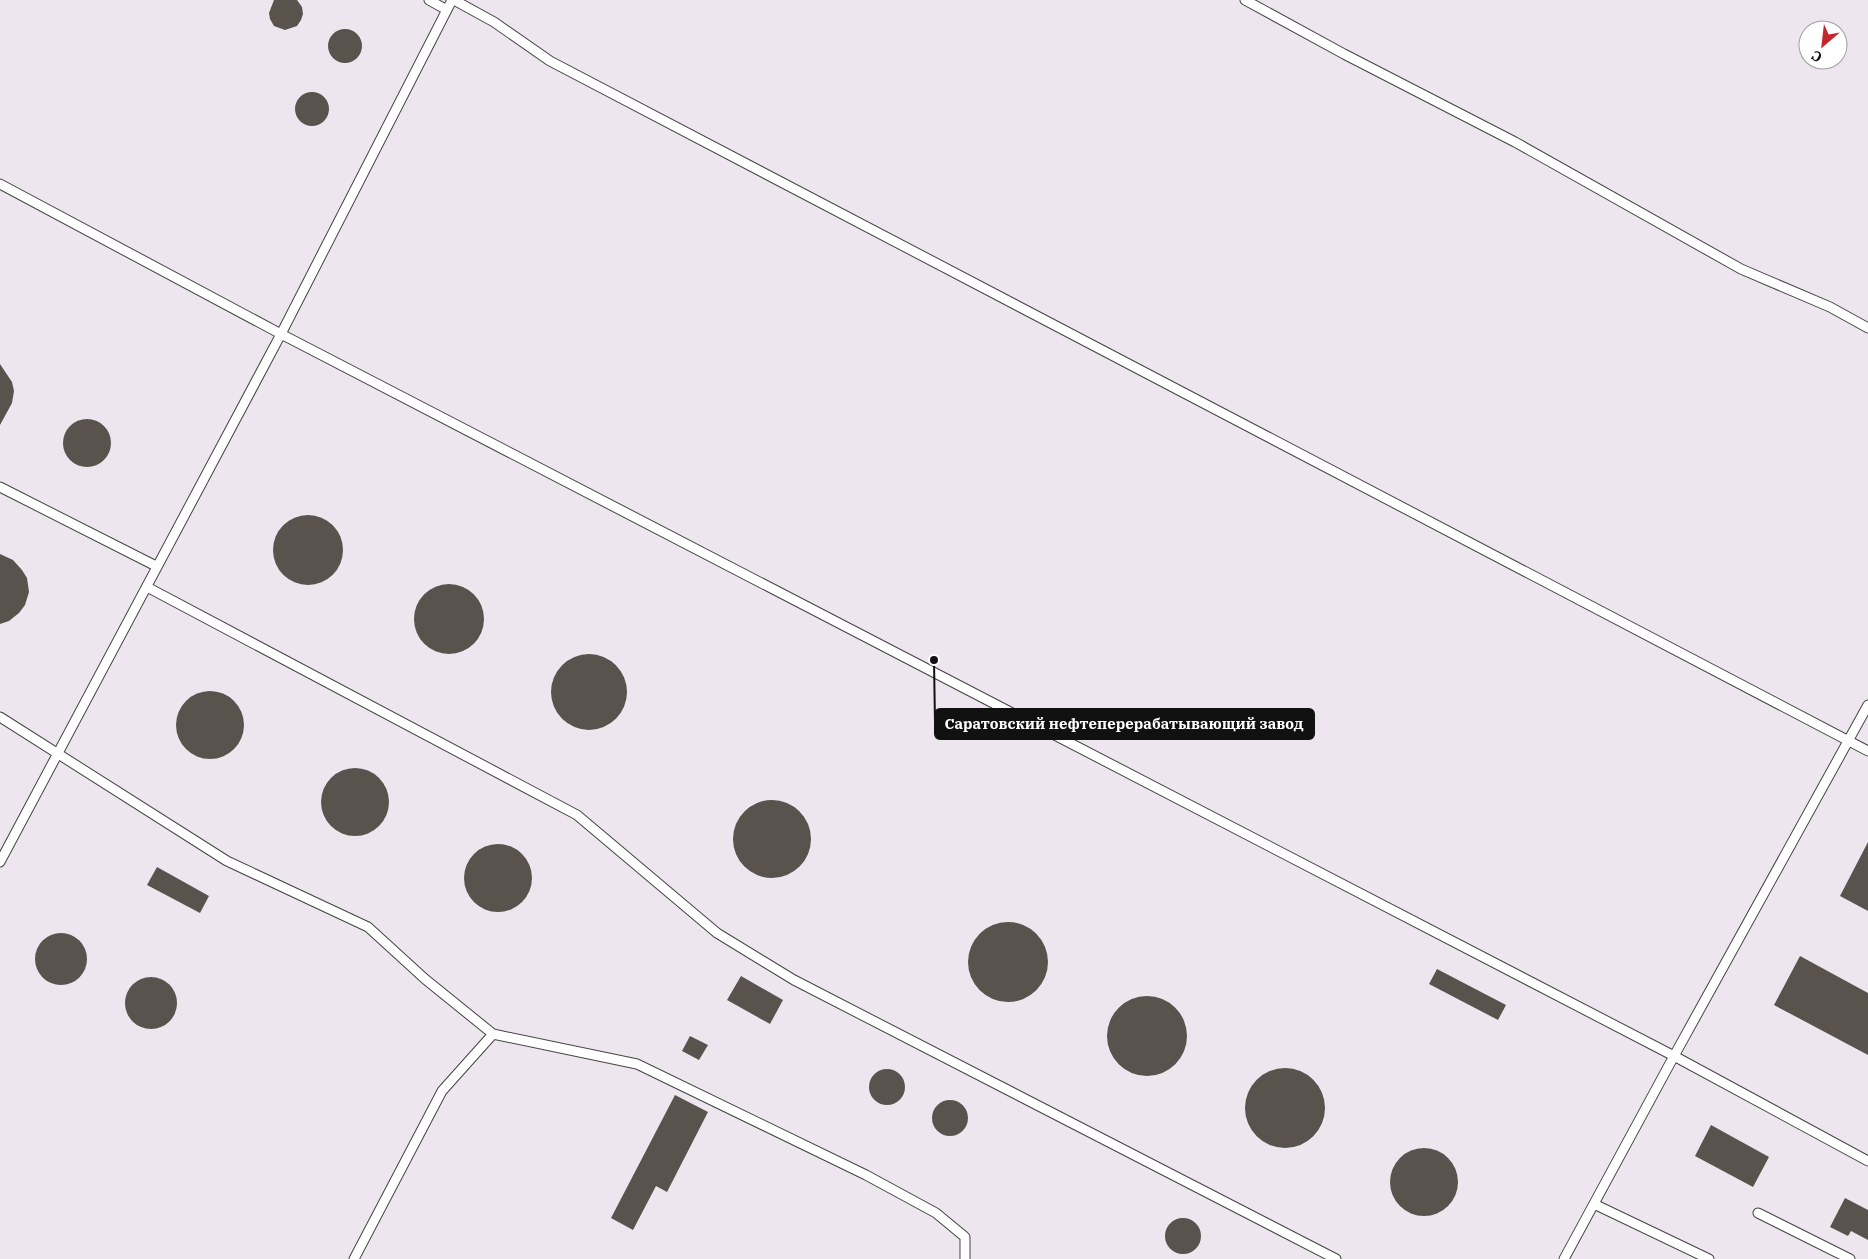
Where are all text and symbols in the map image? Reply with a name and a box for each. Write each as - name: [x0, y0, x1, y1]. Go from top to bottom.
- north arrow: [1798, 20, 1848, 70]
- text: С: [1809, 46, 1825, 67]
- callout: Саратовский нефтеперерабатывающий завод: [935, 709, 1314, 739]
- text: Саратовский нефтеперерабатывающий завод: [945, 714, 1304, 733]

